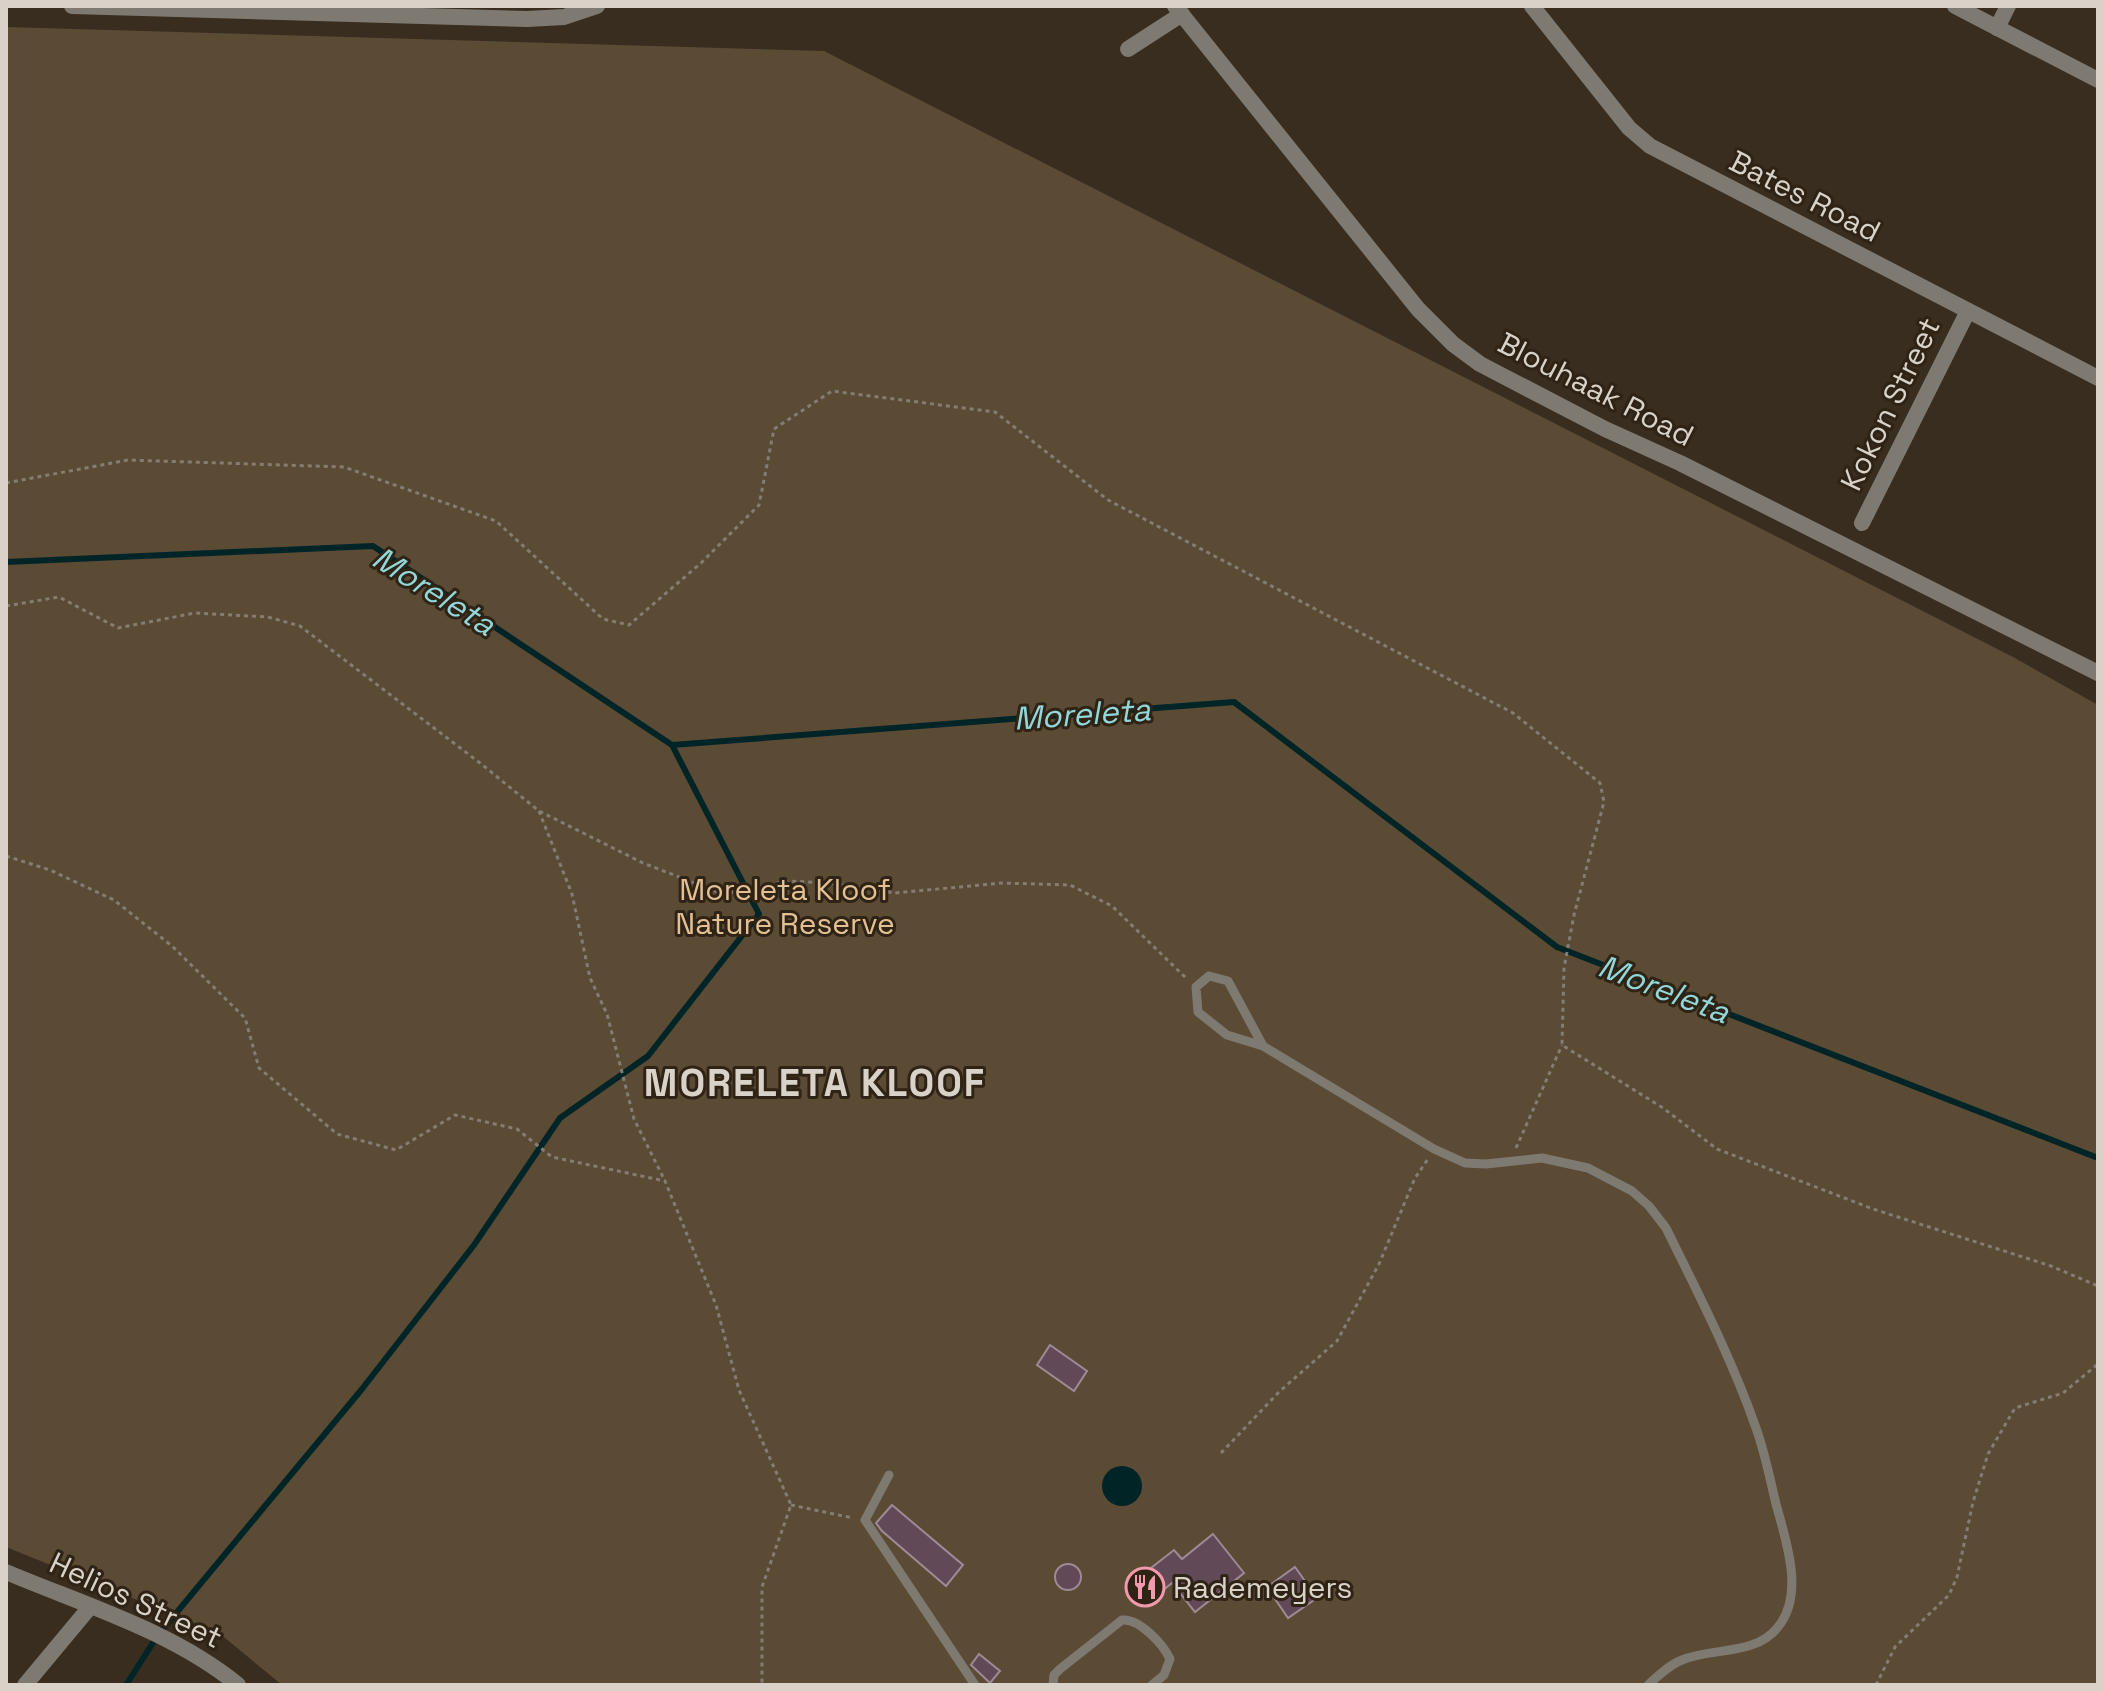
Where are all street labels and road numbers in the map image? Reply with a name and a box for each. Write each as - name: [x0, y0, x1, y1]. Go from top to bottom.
- street label: Bates Road: [1723, 141, 1887, 251]
- street label: Kokon Street: [1831, 311, 1949, 497]
- street label: Blouhaak Road: [1492, 323, 1700, 455]
- street label: Helios Street: [44, 1543, 228, 1657]

